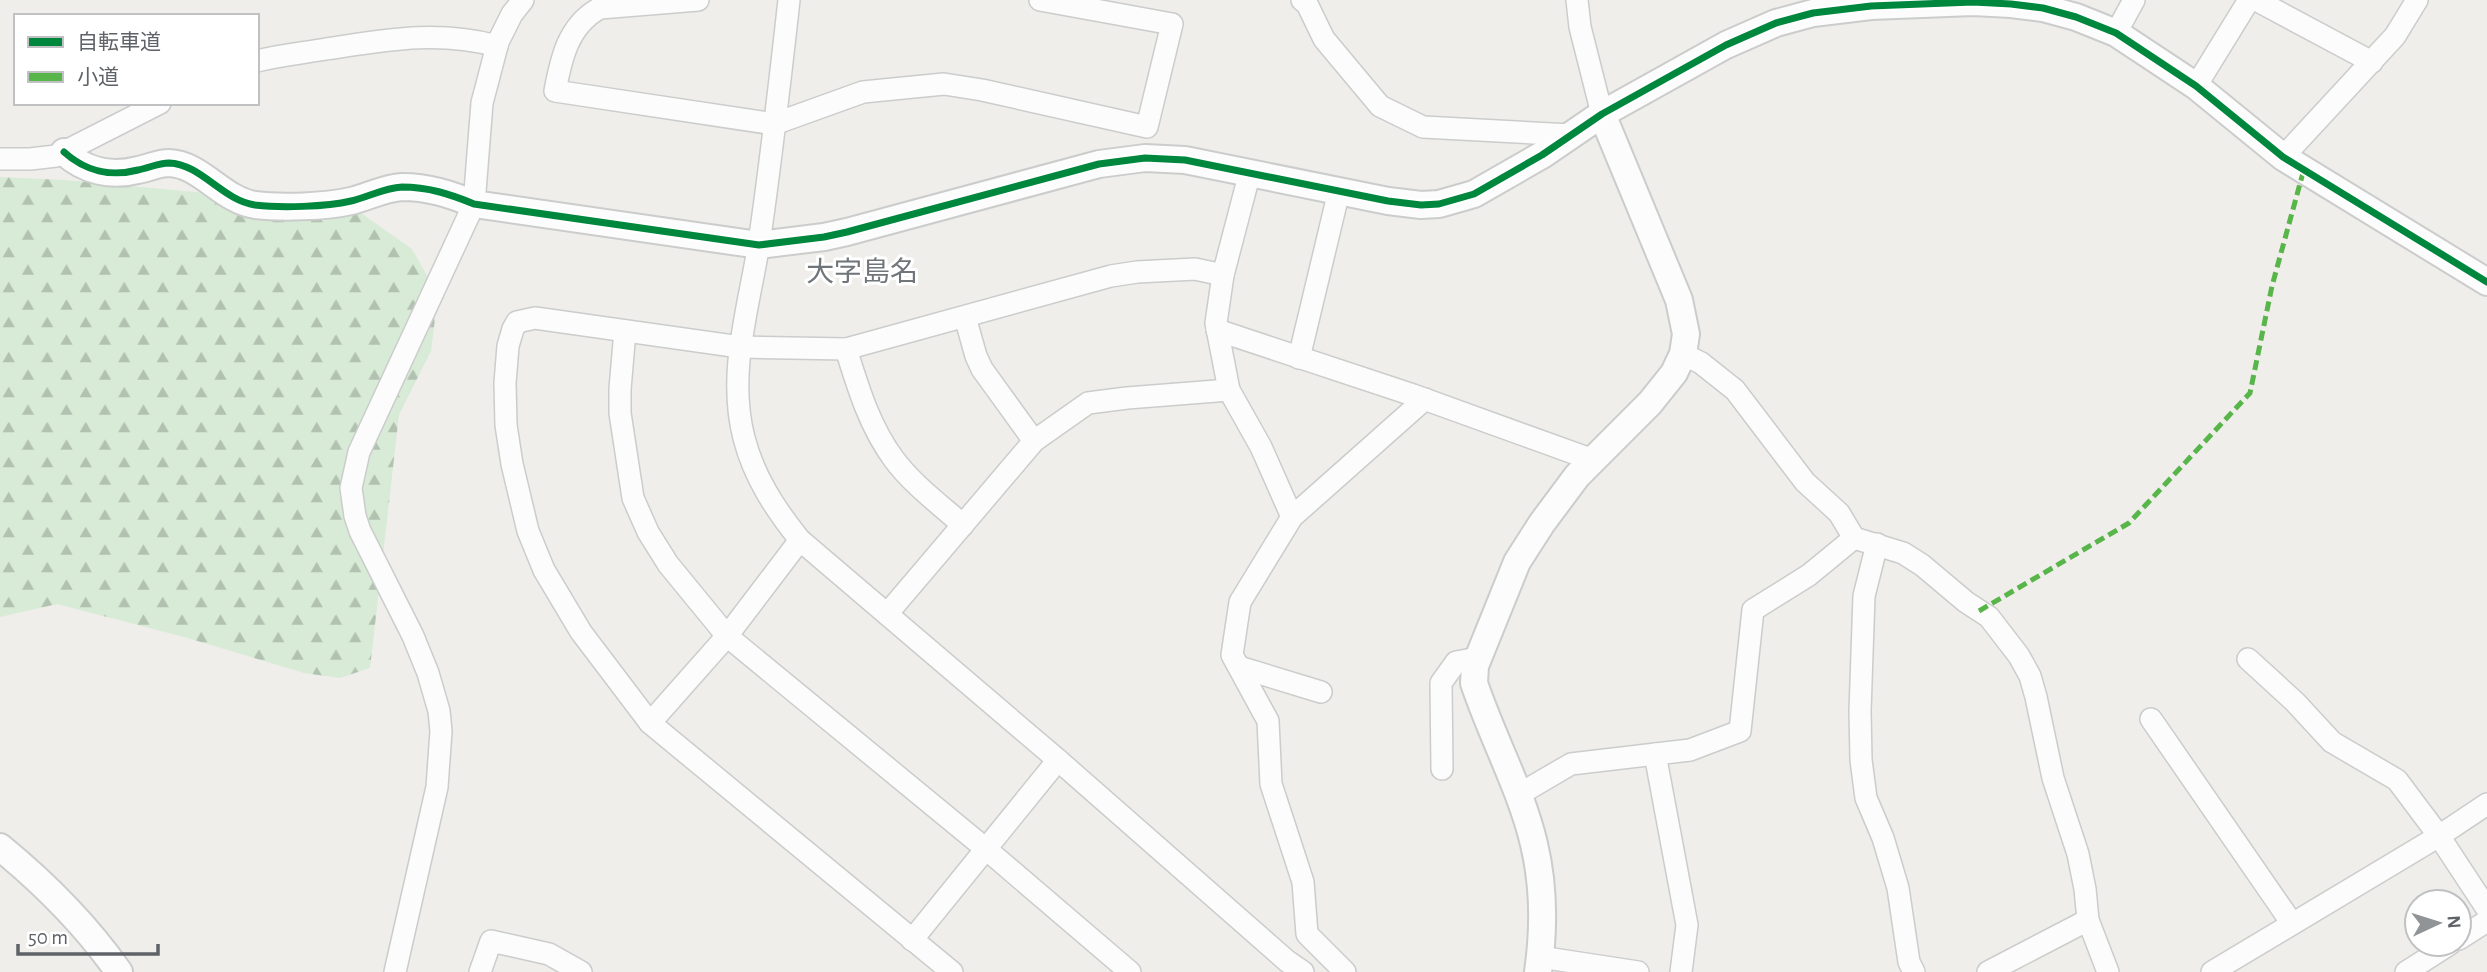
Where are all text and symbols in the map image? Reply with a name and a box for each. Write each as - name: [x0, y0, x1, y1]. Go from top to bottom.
- legend: [14, 14, 259, 105]
- text: 自転車道: [77, 31, 161, 53]
- text: 小道: [77, 66, 119, 88]
- district label: 大字島名: [806, 257, 918, 287]
- north arrow: [2403, 888, 2473, 958]
- scale bar: [18, 912, 158, 956]
- text: N: [2444, 915, 2463, 929]
- text: 50 m: [28, 927, 68, 948]

